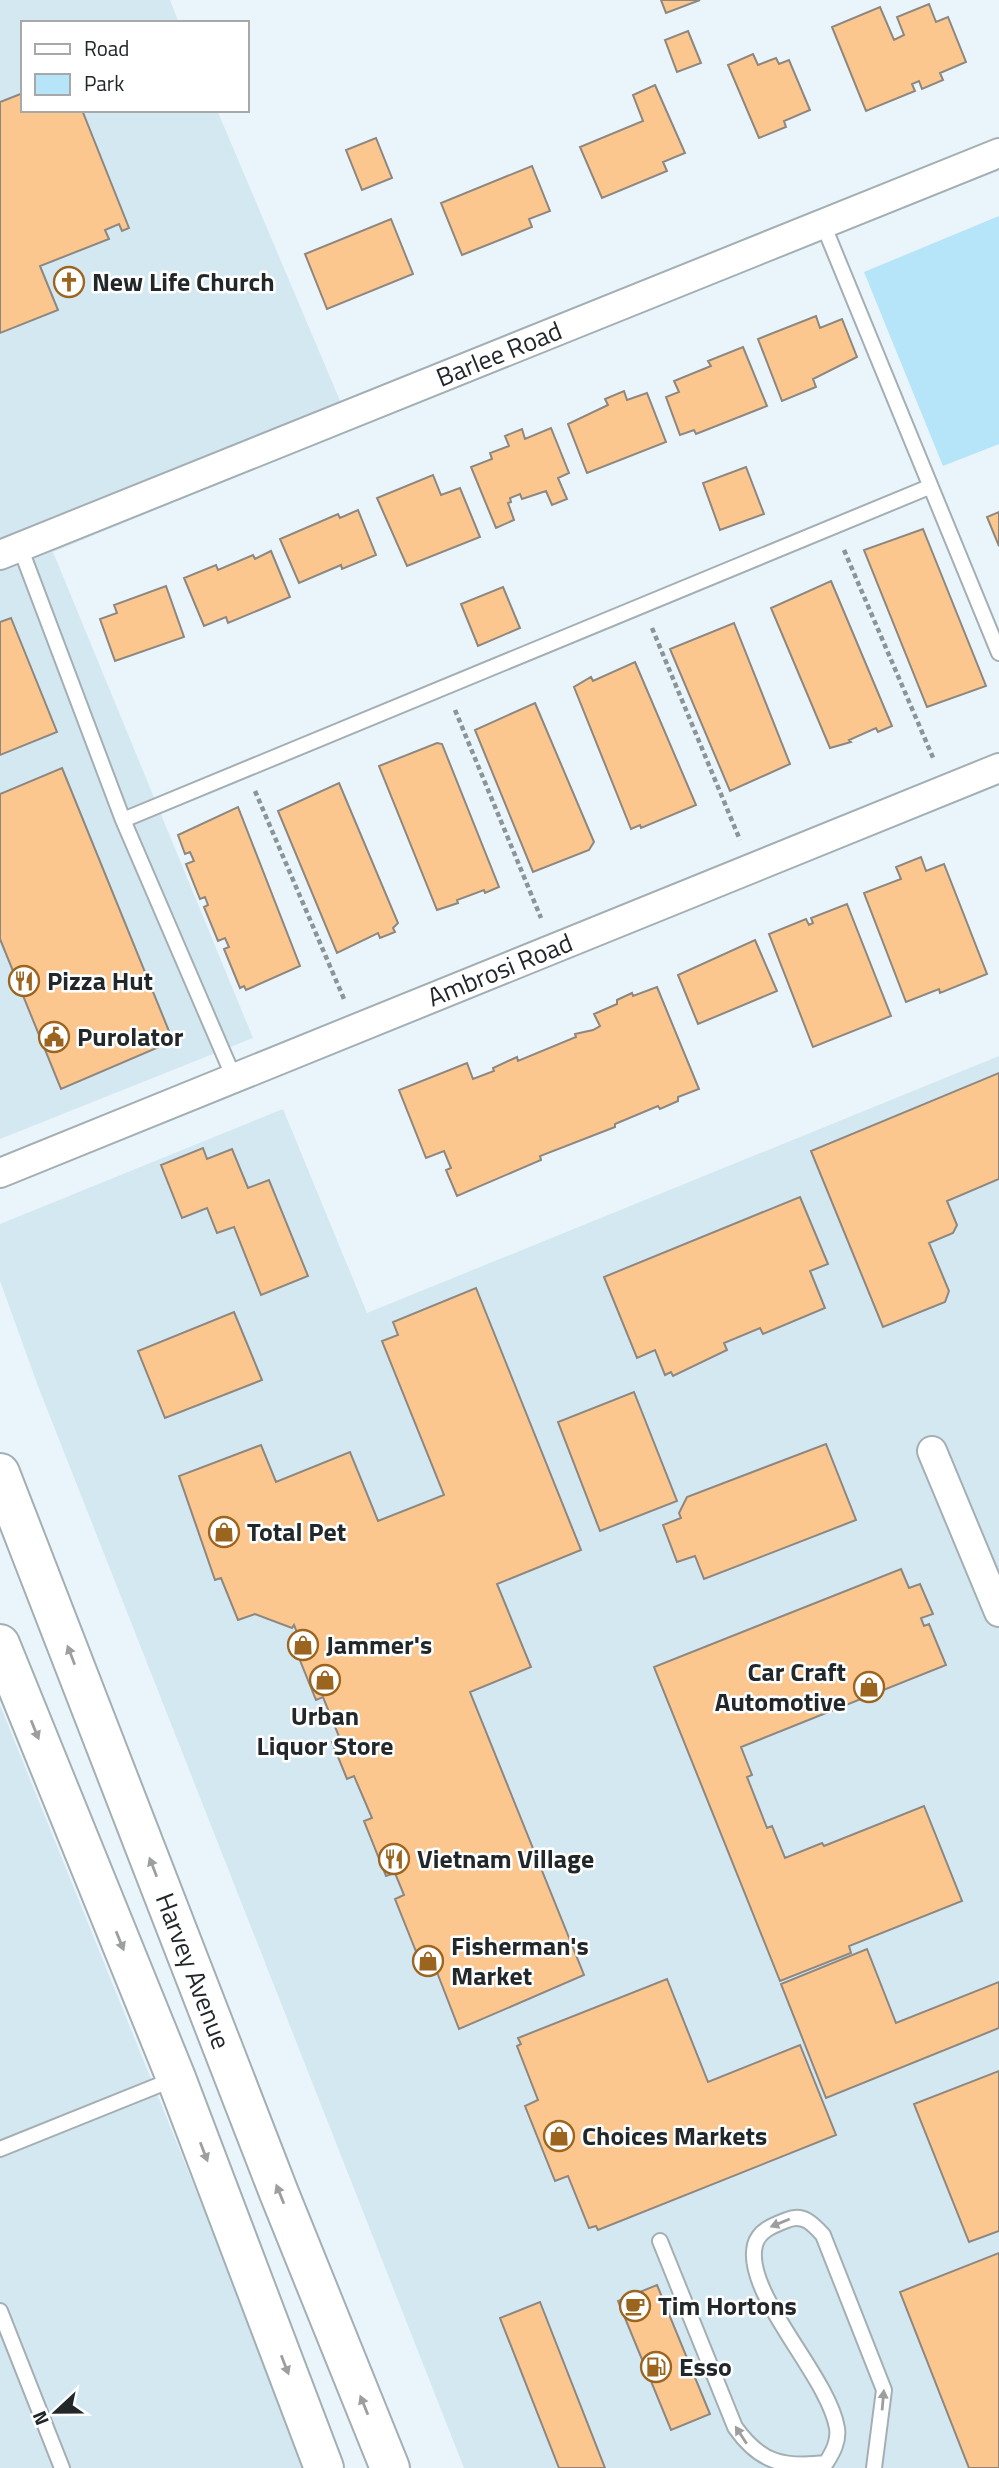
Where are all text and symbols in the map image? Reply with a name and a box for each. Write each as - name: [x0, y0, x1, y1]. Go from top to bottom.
- legend: [21, 21, 248, 112]
- text: Road: [84, 32, 129, 64]
- text: Park: [84, 67, 124, 99]
- place label: New Life Church: [92, 262, 275, 301]
- church icon: New Life Church: [52, 265, 86, 299]
- street label: Barlee Road: [430, 311, 567, 396]
- street label: Ambrosi Road: [421, 923, 578, 1016]
- place label: Pizza Hut: [47, 961, 153, 1000]
- restaurant icon: Pizza Hut: [7, 964, 41, 998]
- place label: Purolator: [77, 1017, 184, 1056]
- public building icon: Purolator: [37, 1020, 71, 1054]
- place label: Total Pet: [247, 1512, 346, 1551]
- shop icon: Total Pet: [207, 1515, 241, 1549]
- place label: Jammer's: [326, 1625, 432, 1664]
- shop icon: Jammer's: [286, 1628, 320, 1662]
- one-way arrow: [65, 1644, 76, 1665]
- place label: Car Craft Automotive: [715, 1652, 846, 1721]
- shop icon: Urban Liquor Store: [308, 1663, 342, 1697]
- shop icon: Car Craft Automotive: [852, 1670, 886, 1704]
- place label: Urban Liquor Store: [257, 1696, 393, 1765]
- one-way arrow: [29, 1719, 40, 1740]
- place label: Vietnam Village: [417, 1839, 594, 1878]
- restaurant icon: Vietnam Village: [377, 1842, 411, 1876]
- one-way arrow: [148, 1857, 159, 1878]
- street label: Harvey Avenue: [146, 1887, 241, 2055]
- place label: Fisherman's Market: [451, 1926, 589, 1995]
- one-way arrow: [115, 1930, 126, 1951]
- shop icon: Fisherman's Market: [411, 1944, 445, 1978]
- place label: Choices Markets: [582, 2116, 767, 2155]
- shop icon: Choices Markets: [542, 2119, 576, 2153]
- one-way arrow: [199, 2142, 210, 2163]
- one-way arrow: [274, 2183, 285, 2204]
- one-way arrow: [770, 2217, 791, 2228]
- place label: Tim Hortons: [658, 2286, 797, 2325]
- cafe icon: Tim Hortons: [618, 2289, 652, 2323]
- place label: Esso: [679, 2347, 732, 2386]
- fuel station icon: Esso: [639, 2350, 673, 2384]
- one-way arrow: [279, 2355, 290, 2376]
- north arrow: [21, 2377, 91, 2447]
- one-way arrow: [877, 2389, 888, 2411]
- one-way arrow: [359, 2394, 370, 2415]
- text: N: [24, 2407, 56, 2430]
- one-way arrow: [734, 2425, 747, 2445]

